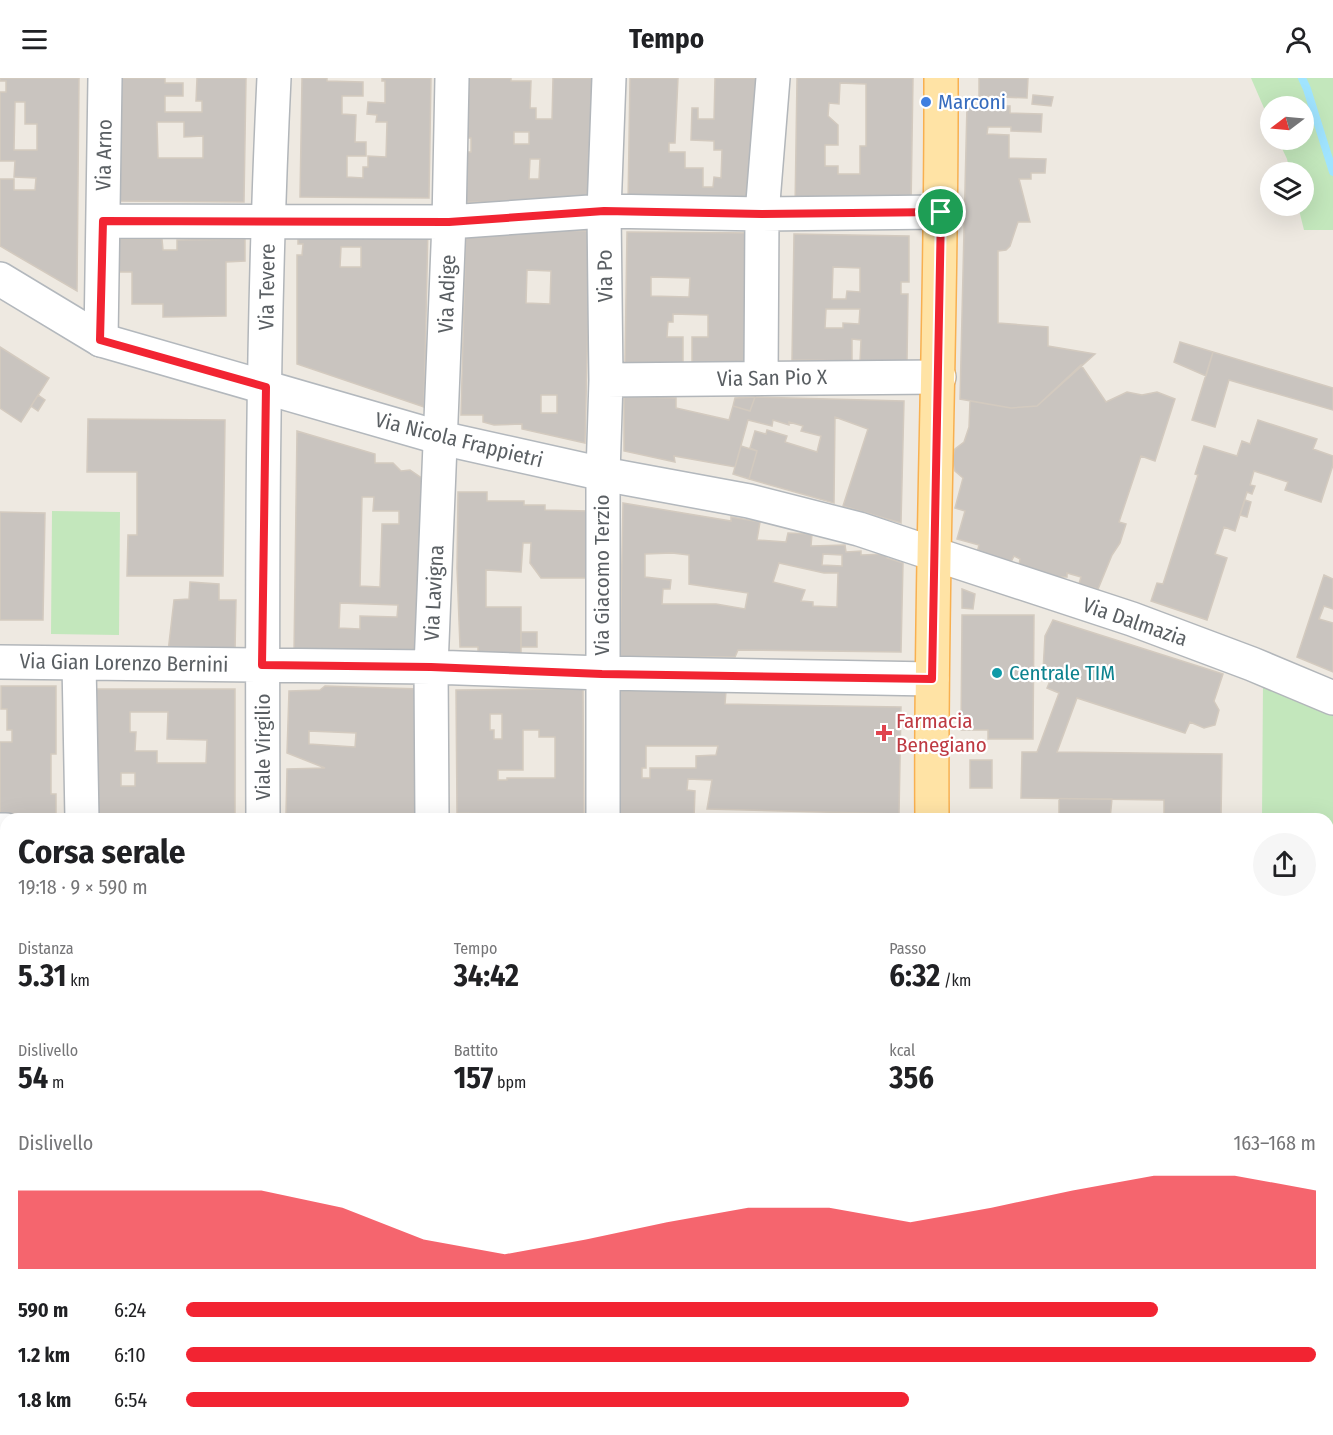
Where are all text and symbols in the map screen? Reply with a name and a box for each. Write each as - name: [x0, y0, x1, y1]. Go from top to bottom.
- icon: menu: [18, 23, 51, 56]
- text: Tempo: [629, 23, 704, 55]
- icon: person: [1282, 23, 1315, 56]
- place label: Marconi: [938, 89, 1006, 115]
- marker: Marconi: [919, 95, 933, 109]
- north arrow: [1260, 96, 1314, 150]
- map controls: [1260, 96, 1314, 216]
- street label: Via Arno: [90, 119, 118, 191]
- button: layers: [1260, 162, 1314, 216]
- pin: [915, 186, 966, 237]
- icon: arrive: [924, 195, 957, 228]
- street label: Via Tevere: [253, 243, 281, 331]
- street label: Via Po: [592, 249, 618, 303]
- street label: Via Adige: [433, 254, 461, 334]
- street label: Via San Pio X: [717, 364, 828, 392]
- street label: Via Nicola Frappietri: [372, 407, 546, 473]
- street label: Via Giacomo Terzio: [589, 494, 615, 656]
- street label: Via Lavigna: [419, 544, 449, 642]
- street label: Via Dalmazia: [1079, 592, 1191, 652]
- street label: Via Gian Lorenzo Bernini: [19, 648, 229, 678]
- place label: Centrale TIM: [1009, 660, 1115, 686]
- marker: Centrale TIM: [990, 666, 1004, 680]
- street label: Viale Virgilio: [250, 694, 276, 800]
- place label: Farmacia Benegiano: [896, 708, 987, 758]
- marker: Farmacia Benegiano: [877, 726, 891, 740]
- text: Corsa serale: [18, 832, 186, 872]
- button: share: [1253, 833, 1316, 896]
- text: 19:18 · 9 × 590 m: [18, 875, 148, 899]
- text: Distanza: [18, 939, 74, 958]
- text: Tempo: [454, 939, 497, 958]
- text: Passo: [889, 939, 927, 958]
- text: 5.31: [18, 958, 66, 994]
- text: 34:42: [454, 958, 519, 994]
- text: 6:32: [889, 958, 940, 994]
- text: km: [66, 971, 90, 990]
- text: /km: [940, 971, 971, 990]
- text: Dislivello: [18, 1041, 78, 1060]
- text: Battito: [454, 1041, 498, 1060]
- text: kcal: [889, 1041, 915, 1060]
- text: 54: [18, 1060, 48, 1096]
- text: 157: [454, 1060, 493, 1096]
- text: 356: [889, 1060, 934, 1096]
- text: m: [48, 1073, 64, 1092]
- text: bpm: [493, 1073, 526, 1092]
- text: Dislivello: [18, 1131, 93, 1155]
- text: 163–168 m: [1234, 1131, 1316, 1155]
- text: 590 m: [18, 1298, 68, 1322]
- text: 6:24: [114, 1298, 146, 1322]
- text: 1.2 km: [18, 1343, 70, 1367]
- text: 6:10: [114, 1343, 146, 1367]
- text: 1.8 km: [18, 1388, 71, 1412]
- text: 6:54: [114, 1388, 147, 1412]

